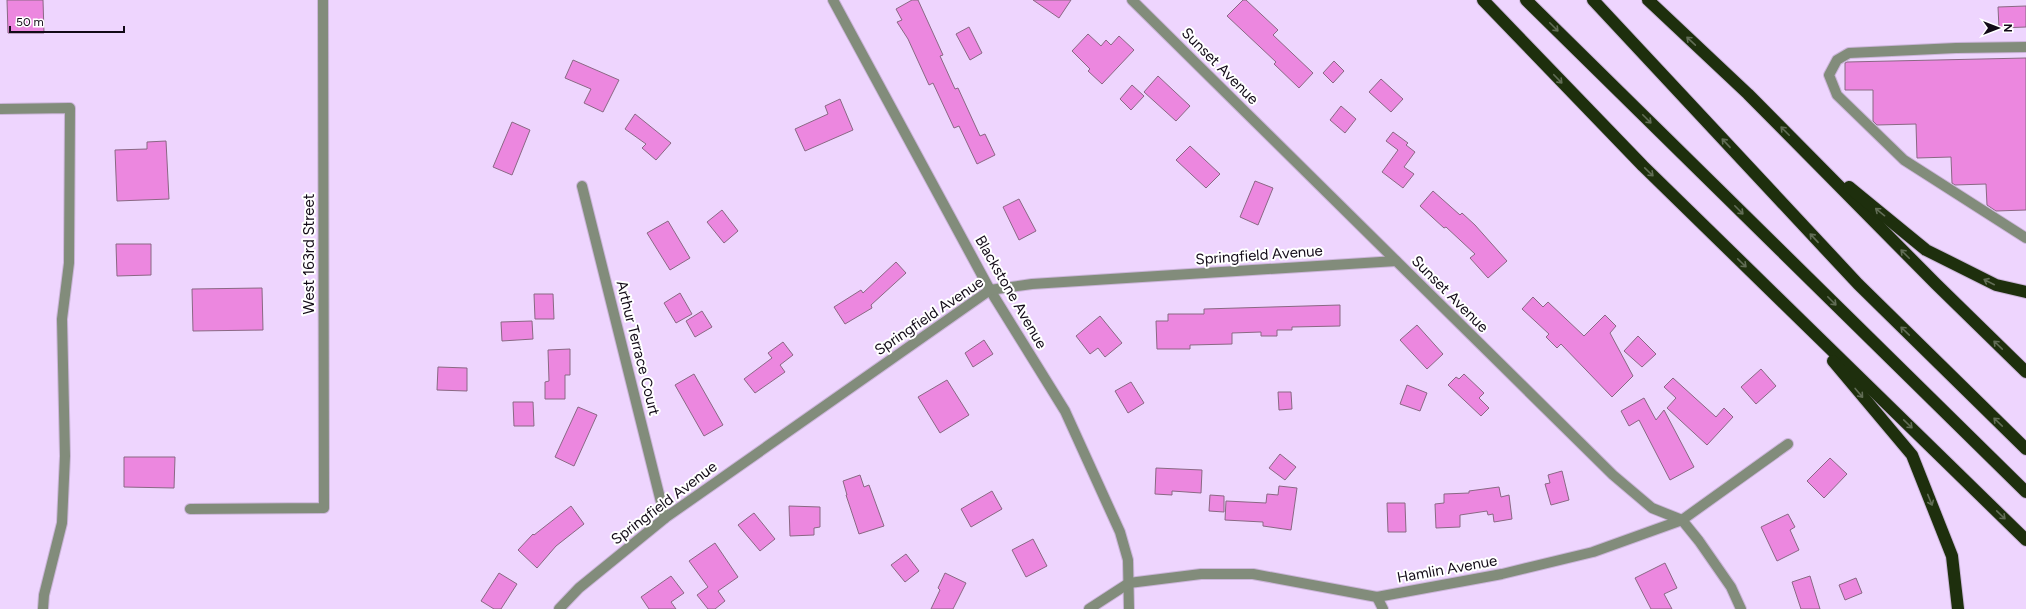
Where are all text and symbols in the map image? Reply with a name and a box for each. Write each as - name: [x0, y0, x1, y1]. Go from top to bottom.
- scale bar: [10, 8, 124, 34]
- north arrow: [1978, 8, 2018, 48]
- text: 50 m: [16, 15, 44, 29]
- one-way arrow: [1549, 22, 1559, 32]
- street label: Sunset Avenue: [1178, 24, 1262, 108]
- text: N: [2001, 24, 2014, 32]
- one-way arrow: [1686, 36, 1696, 46]
- one-way arrow: [1553, 74, 1563, 84]
- one-way arrow: [1642, 114, 1652, 124]
- one-way arrow: [1780, 126, 1790, 136]
- one-way arrow: [1721, 138, 1731, 148]
- one-way arrow: [1644, 167, 1654, 177]
- street label: West 163rd Street: [300, 193, 318, 314]
- one-way arrow: [1734, 205, 1744, 215]
- one-way arrow: [1874, 208, 1885, 217]
- street label: Blackstone Avenue: [971, 232, 1051, 352]
- one-way arrow: [1810, 233, 1819, 243]
- street label: Springfield Avenue: [1195, 242, 1323, 268]
- one-way arrow: [1901, 249, 1910, 259]
- street label: Sunset Avenue: [1408, 252, 1492, 336]
- one-way arrow: [1737, 258, 1747, 268]
- street label: Springfield Avenue: [871, 273, 987, 359]
- one-way arrow: [1983, 278, 1995, 285]
- street label: Arthur Terrace Court: [613, 279, 664, 418]
- one-way arrow: [1827, 296, 1837, 306]
- one-way arrow: [1900, 326, 1910, 336]
- one-way arrow: [1993, 340, 2003, 350]
- one-way arrow: [1855, 387, 1864, 398]
- one-way arrow: [1993, 417, 2003, 427]
- one-way arrow: [1903, 419, 1913, 429]
- street label: Springfield Avenue: [608, 457, 720, 549]
- one-way arrow: [1926, 494, 1934, 506]
- one-way arrow: [1996, 510, 2006, 520]
- street label: Hamlin Avenue: [1396, 551, 1498, 587]

